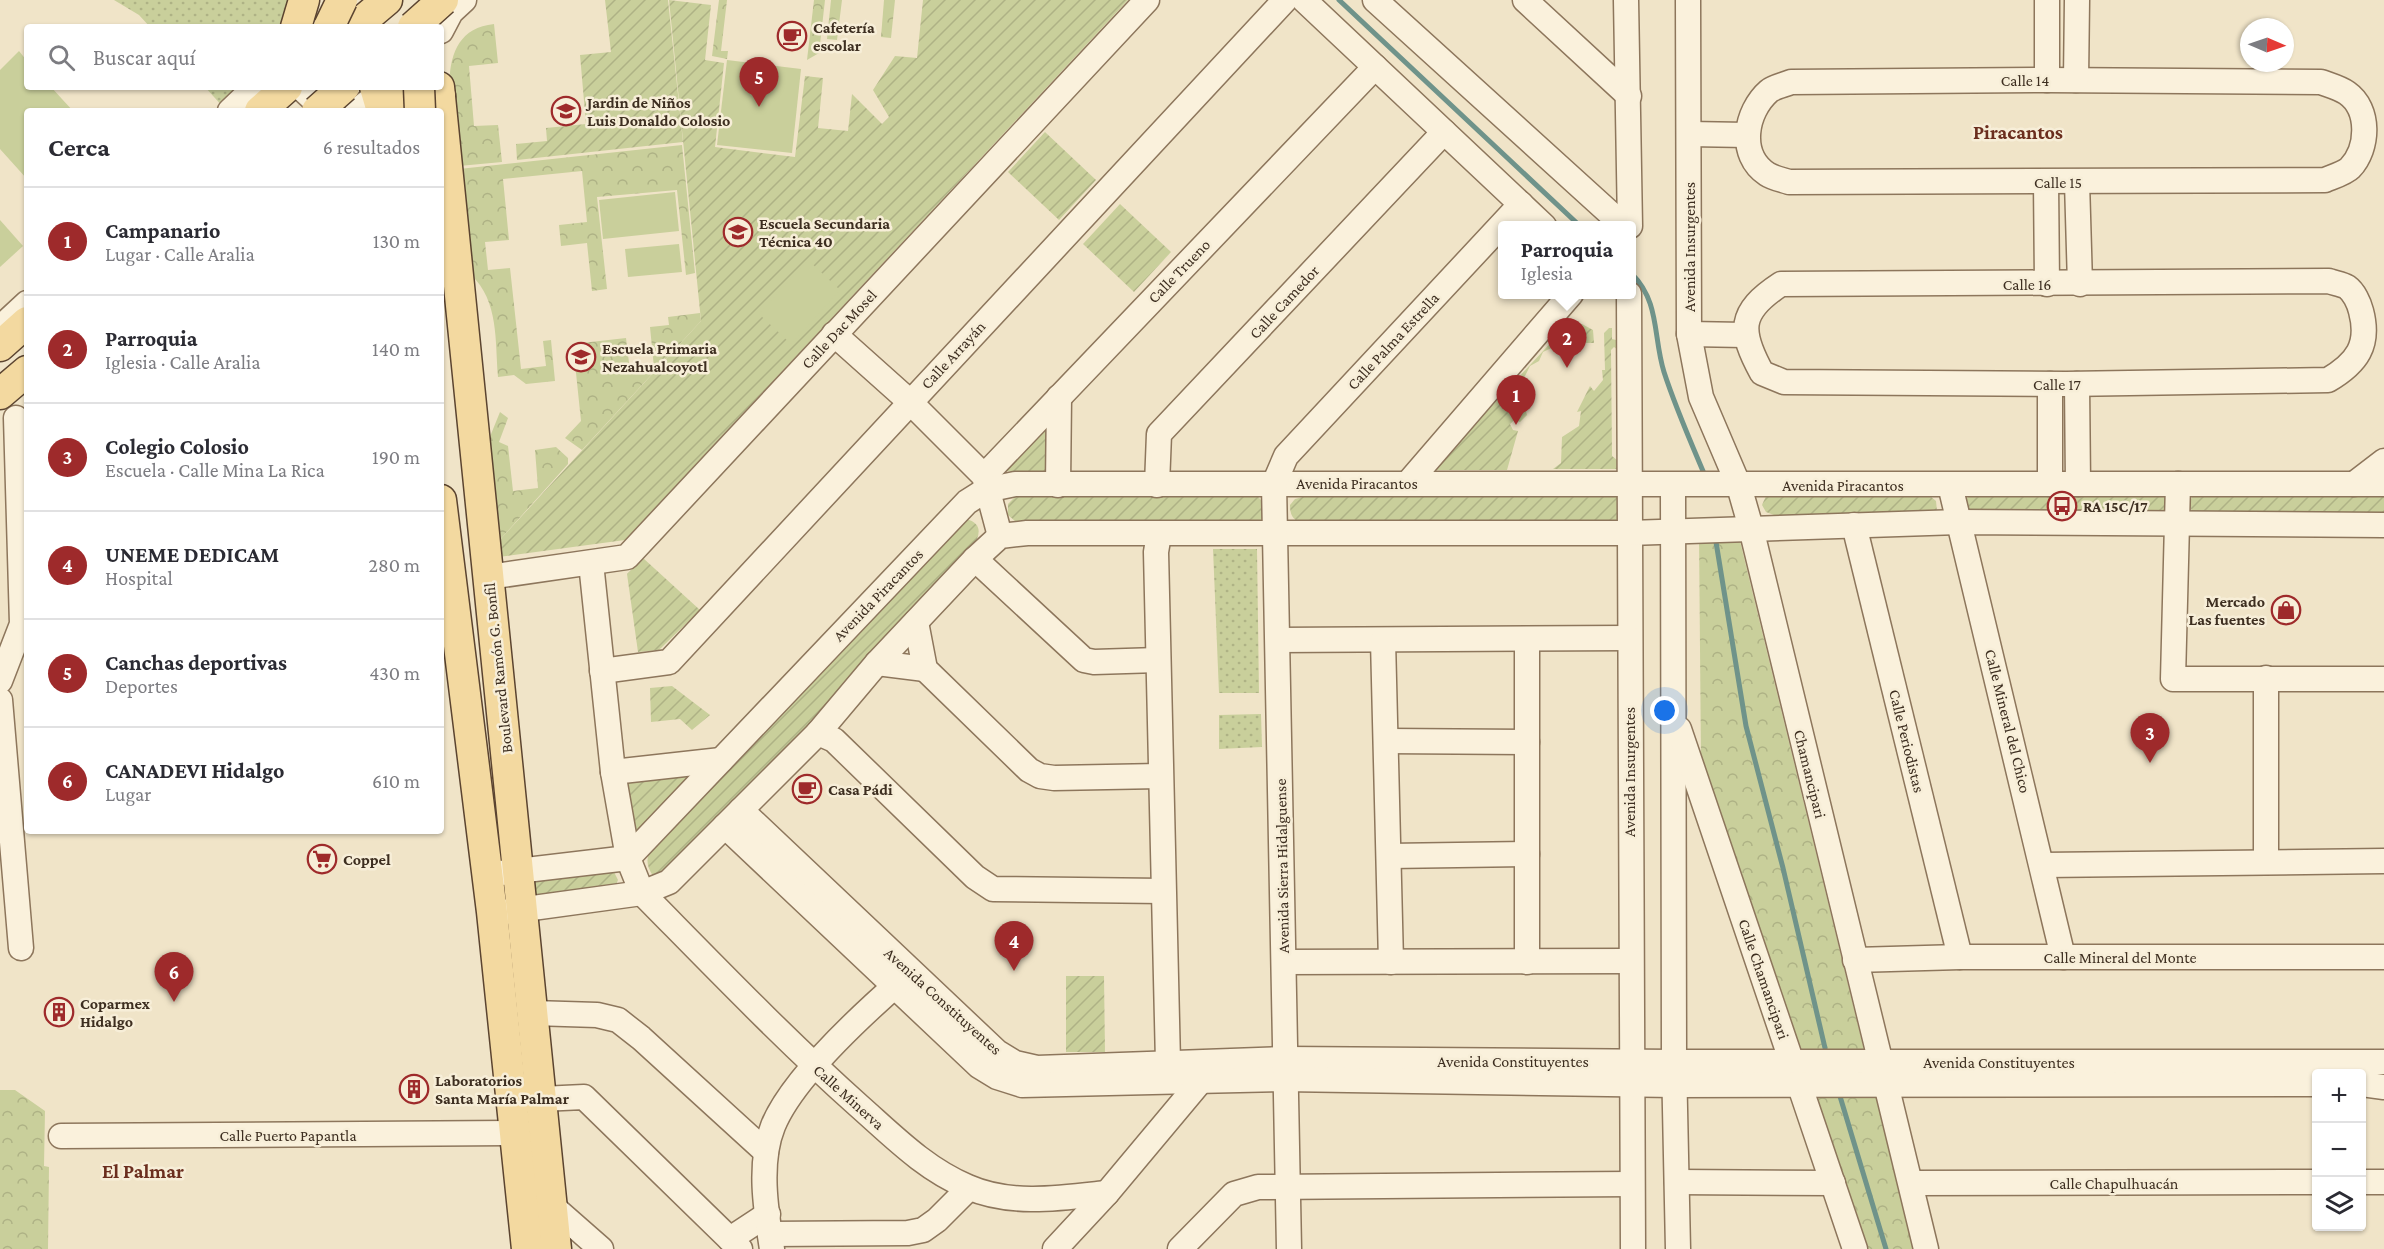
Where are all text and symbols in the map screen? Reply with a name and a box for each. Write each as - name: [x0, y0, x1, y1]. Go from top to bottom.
- north arrow: [2240, 18, 2294, 72]
- place label: Cafetería escolar: [813, 19, 875, 54]
- cafe icon: Cafetería escolar: [776, 20, 808, 52]
- search box: [24, 24, 444, 90]
- icon: search: [45, 41, 78, 74]
- text: Buscar aquí: [93, 45, 195, 70]
- pin: 5: [740, 57, 778, 107]
- street label: Calle 14: [2001, 72, 2049, 89]
- place label: Jardin de Niños Luis Donaldo Colosio: [585, 94, 730, 129]
- school or university icon: Jardin de Niños Luis Donaldo Colosio: [550, 95, 582, 127]
- district label: Piracantos: [1973, 121, 2063, 143]
- text: Cerca: [48, 133, 110, 162]
- text: 6 resultados: [323, 136, 420, 158]
- street label: Calle 15: [2034, 174, 2082, 191]
- street label: Avenida Insurgentes: [1681, 182, 1699, 312]
- place label: Escuela Secundaria Técnica 40: [759, 215, 890, 250]
- school or university icon: Escuela Secundaria Técnica 40: [722, 216, 754, 248]
- text: Campanario: [105, 218, 220, 243]
- popup: [1498, 221, 1636, 299]
- text: 1: [64, 230, 71, 252]
- text: 130 m: [373, 230, 420, 252]
- street label: Calle Trueno: [1145, 236, 1214, 306]
- text: Parroquia: [1521, 237, 1613, 262]
- text: Lugar · Calle Aralia: [105, 243, 255, 265]
- street label: Calle Camedor: [1246, 262, 1322, 342]
- text: Iglesia: [1521, 262, 1573, 284]
- street label: Calle 16: [2003, 276, 2051, 293]
- street label: Calle Dac Mosel: [798, 286, 880, 372]
- street label: Calle Palma Estrella: [1344, 289, 1443, 393]
- street label: Calle Arrayán: [917, 317, 990, 393]
- pin: 2: [1548, 318, 1586, 368]
- text: Parroquia: [105, 326, 197, 351]
- text: 2: [62, 338, 73, 360]
- text: 140 m: [372, 338, 420, 360]
- place label: Escuela Primaria Nezahualcoyotl: [602, 340, 717, 375]
- school or university icon: Escuela Primaria Nezahualcoyotl: [565, 341, 597, 373]
- text: Iglesia · Calle Aralia: [105, 351, 261, 373]
- pin: 1: [1496, 376, 1536, 425]
- street label: Calle 17: [2033, 376, 2082, 393]
- text: Colegio Colosio: [105, 434, 249, 459]
- text: 3: [63, 446, 72, 468]
- text: 190 m: [372, 446, 420, 468]
- text: Escuela · Calle Mina La Rica: [105, 459, 325, 481]
- street label: Avenida Piracantos: [1296, 475, 1418, 492]
- street label: Avenida Piracantos: [1782, 477, 1904, 494]
- bus stop icon: RA 15C/17: [2046, 490, 2078, 522]
- place label: RA 15C/17: [2083, 498, 2148, 515]
- text: UNEME DEDICAM: [105, 542, 279, 567]
- street label: Avenida Piracantos: [830, 545, 926, 645]
- text: 4: [62, 554, 73, 576]
- text: 280 m: [369, 554, 420, 576]
- text: Hospital: [105, 567, 173, 589]
- street label: Boulevard Ramón G. Bonfil: [481, 582, 515, 754]
- place label: Mercado Las fuentes: [2189, 593, 2265, 628]
- shop icon: Mercado Las fuentes: [2270, 594, 2302, 626]
- street label: Calle Mineral del Chico: [1982, 647, 2034, 795]
- text: Canchas deportivas: [105, 650, 287, 675]
- text: 5: [63, 662, 72, 684]
- text: 430 m: [369, 662, 420, 684]
- text: Deportes: [105, 675, 178, 697]
- street label: Calle Periodistas: [1886, 688, 1928, 794]
- your location: [1650, 696, 1679, 725]
- street label: Avenida Insurgentes: [1621, 707, 1639, 837]
- pin: 3: [2130, 714, 2170, 763]
- street label: Chamancipari: [1790, 728, 1829, 820]
- text: CANADEVI Hidalgo: [105, 758, 284, 783]
- text: 6: [62, 770, 73, 792]
- text: 610 m: [372, 770, 420, 792]
- cafe icon: Casa Pádi: [791, 773, 823, 805]
- street label: Avenida Sierra Hidalguense: [1272, 779, 1293, 953]
- place label: Casa Pádi: [828, 781, 893, 798]
- text: Lugar: [105, 783, 151, 805]
- supermarket icon: Coppel: [306, 843, 338, 875]
- place label: Coppel: [343, 851, 391, 868]
- street label: Calle Chamancipari: [1735, 917, 1793, 1042]
- pin: 4: [994, 922, 1034, 971]
- street label: Avenida Constituyentes: [880, 944, 1005, 1059]
- street label: Calle Mineral del Monte: [2044, 949, 2196, 966]
- pin: 6: [154, 952, 194, 1002]
- place label: Coparmex Hidalgo: [80, 995, 151, 1030]
- building icon: Coparmex Hidalgo: [43, 996, 75, 1028]
- street label: Avenida Constituyentes: [1437, 1053, 1589, 1071]
- street label: Avenida Constituyentes: [1923, 1054, 2075, 1072]
- street label: Calle Minerva: [810, 1061, 888, 1133]
- map controls: [2312, 1069, 2366, 1231]
- button: +: [2312, 1069, 2366, 1123]
- place label: Laboratorios Santa María Palmar: [435, 1072, 570, 1107]
- building icon: Laboratorios Santa María Palmar: [398, 1073, 430, 1105]
- button: −: [2312, 1123, 2366, 1177]
- street label: Calle Puerto Papantla: [219, 1127, 357, 1145]
- district label: El Palmar: [102, 1160, 184, 1182]
- street label: Calle Chapulhuacán: [2050, 1175, 2179, 1193]
- button: layers: [2312, 1177, 2366, 1231]

